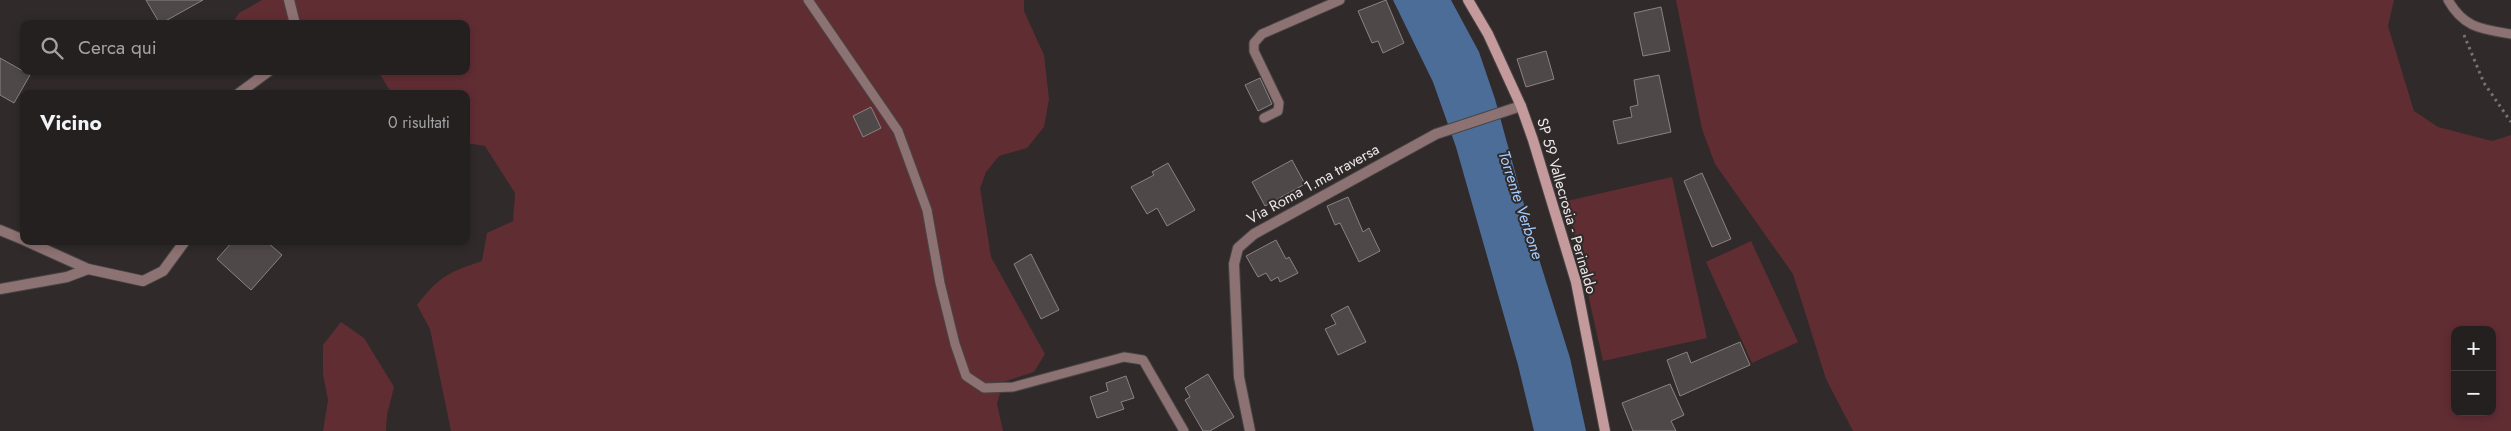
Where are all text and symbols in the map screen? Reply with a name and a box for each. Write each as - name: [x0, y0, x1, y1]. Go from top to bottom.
- search box: [20, 20, 470, 75]
- icon: search: [38, 34, 66, 62]
- text: Cerca qui: [78, 34, 157, 61]
- text: Vicino: [40, 108, 102, 138]
- text: 0 risultati: [388, 111, 450, 134]
- street label: SP 59 Vallecrosia - Perinaldo: [1531, 115, 1603, 297]
- street label: Via Roma 1.ma traversa: [1243, 138, 1383, 230]
- water label: Torrente Verbone: [1493, 148, 1549, 262]
- map controls: [2451, 326, 2496, 416]
- button: +: [2451, 326, 2496, 371]
- button: −: [2451, 371, 2496, 416]

